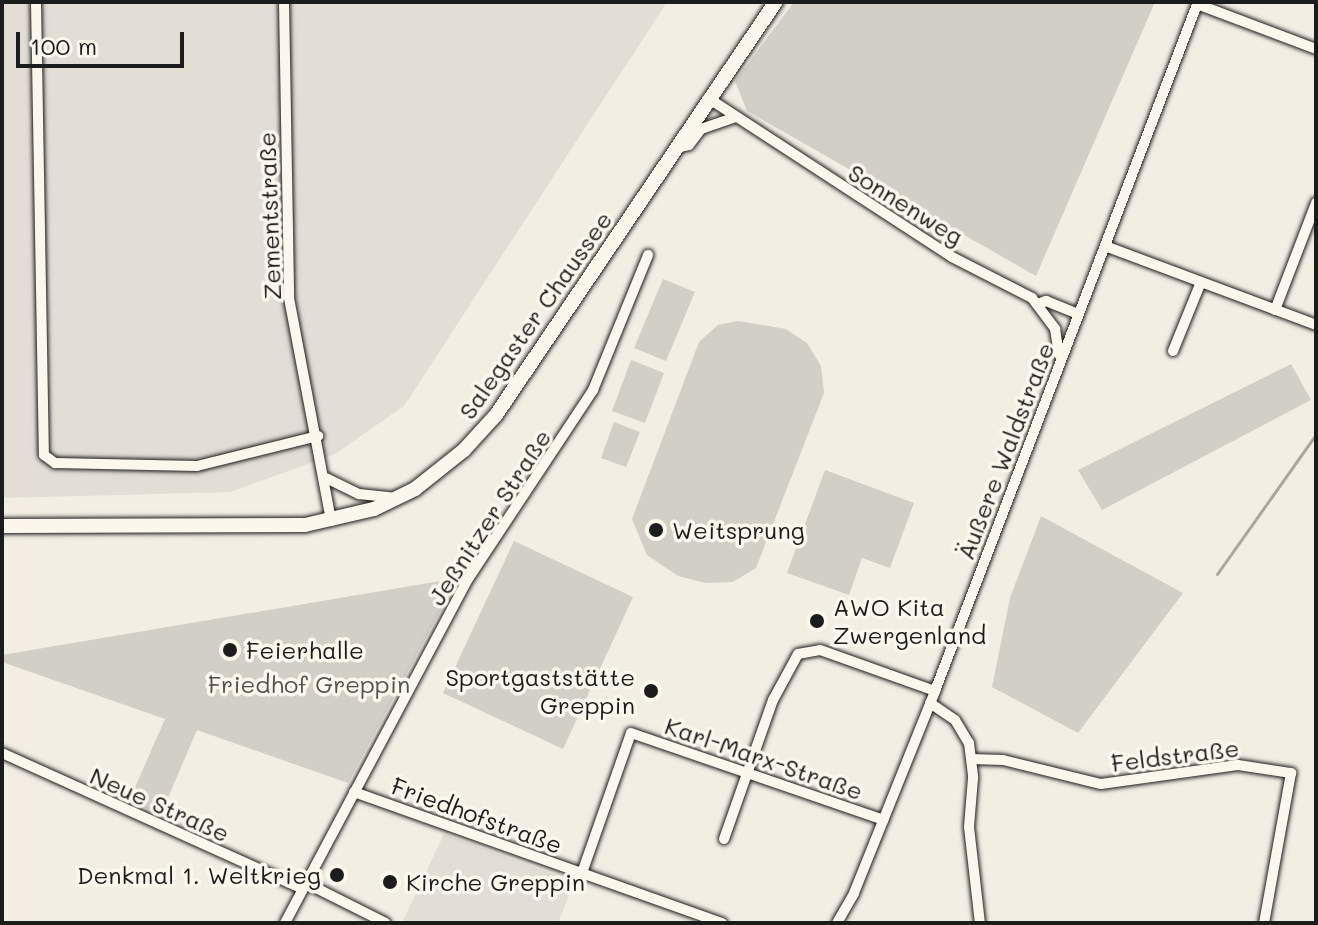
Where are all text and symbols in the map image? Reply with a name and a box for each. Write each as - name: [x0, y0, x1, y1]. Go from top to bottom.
- scale bar: [20, 16, 188, 66]
- text: 100 m: [30, 30, 97, 61]
- street label: Zementstraße: [252, 131, 286, 301]
- street label: Sonnenweg: [843, 157, 969, 251]
- street label: Salegaster Chaussee: [452, 206, 618, 424]
- street label: Äußere Waldstraße: [950, 338, 1060, 564]
- street label: Jeßnitzer Straße: [422, 424, 556, 610]
- place label: Weitsprung: [672, 516, 805, 544]
- marker: Weitsprung: [647, 521, 665, 539]
- place label: AWO Kita Zwergenland: [833, 593, 986, 649]
- marker: AWO Kita Zwergenland: [808, 612, 826, 630]
- place label: Feierhalle: [246, 636, 364, 664]
- marker: Feierhalle: [221, 641, 239, 659]
- place label: Sportgaststätte Greppin: [446, 663, 635, 719]
- park label: Friedhof Greppin: [208, 670, 410, 698]
- marker: Sportgaststätte Greppin: [642, 682, 660, 700]
- street label: Karl-Marx-Straße: [661, 711, 867, 805]
- street label: Feldstraße: [1109, 733, 1241, 777]
- street label: Neue Straße: [86, 760, 234, 848]
- street label: Friedhofstraße: [388, 771, 566, 859]
- place label: Denkmal 1. Weltkrieg: [77, 861, 321, 889]
- marker: Denkmal 1. Weltkrieg: [328, 866, 346, 884]
- place label: Kirche Greppin: [406, 868, 585, 896]
- marker: Kirche Greppin: [381, 873, 399, 891]

